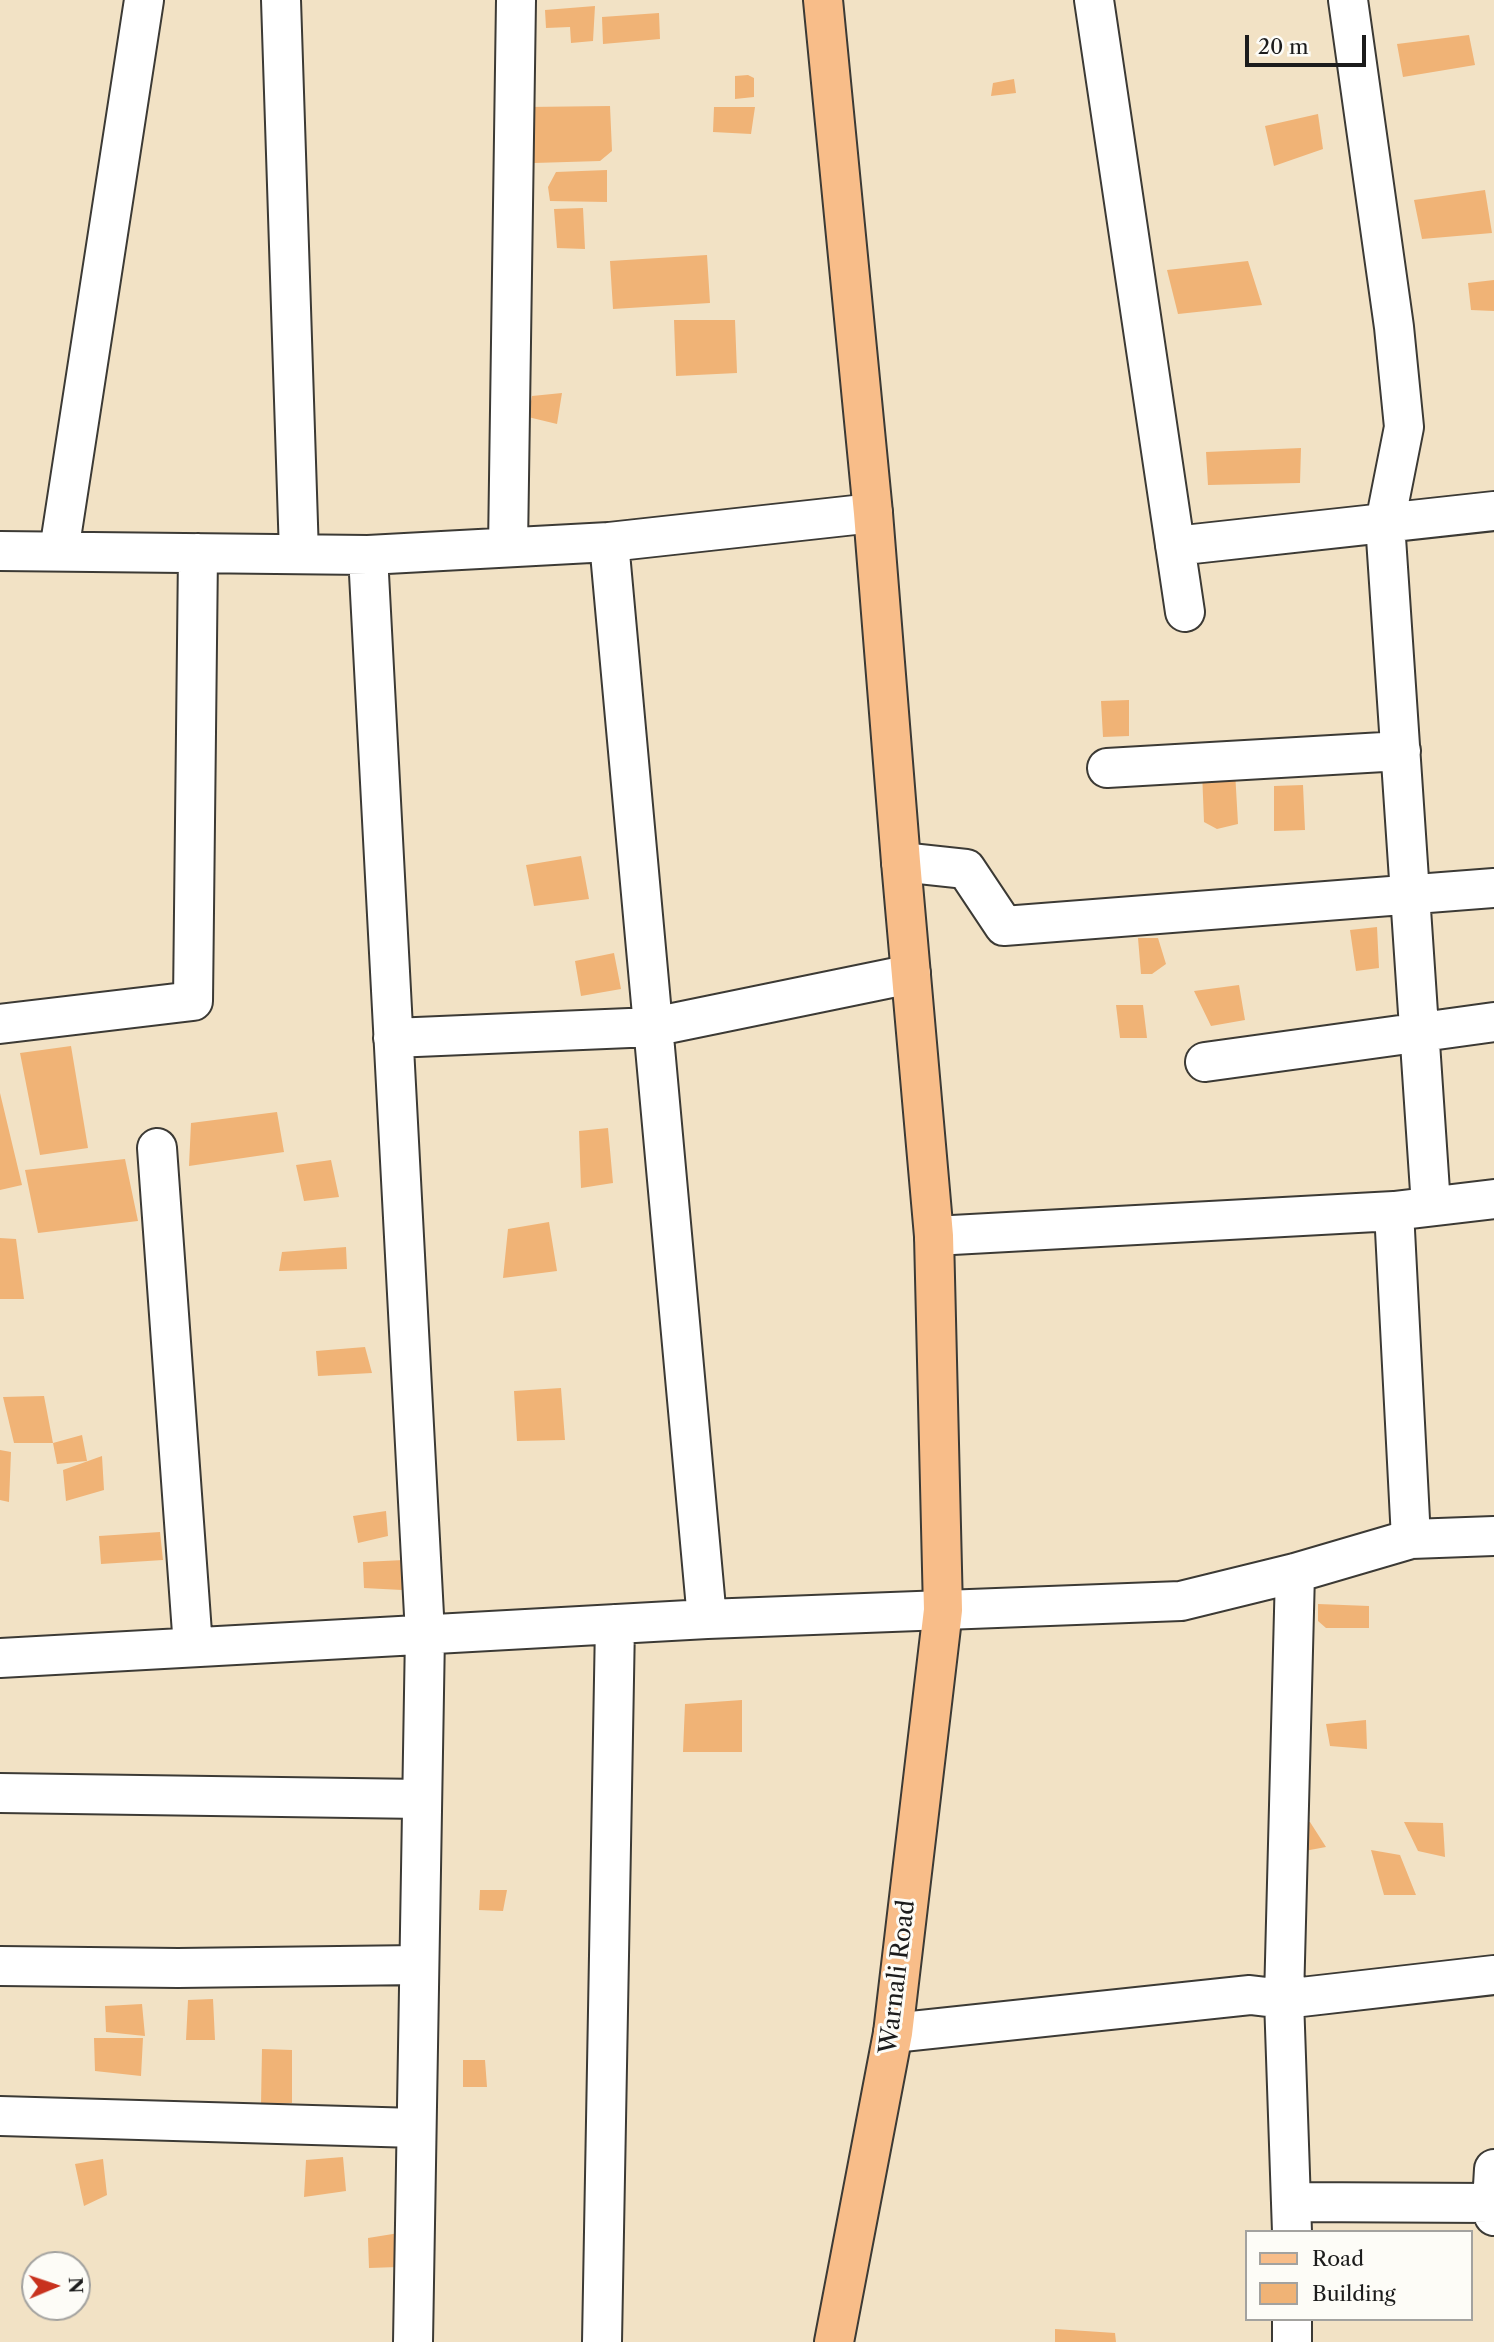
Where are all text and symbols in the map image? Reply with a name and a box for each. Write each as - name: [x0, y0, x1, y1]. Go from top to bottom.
- scale bar: [1249, 21, 1370, 65]
- text: 20 m: [1258, 34, 1309, 59]
- street label: Warnali Road: [874, 1898, 922, 2056]
- legend: [1246, 2230, 1473, 2321]
- text: Road: [1312, 2246, 1364, 2271]
- north arrow: [21, 2251, 91, 2321]
- text: N: [64, 2277, 87, 2294]
- text: Building: [1312, 2281, 1396, 2306]

